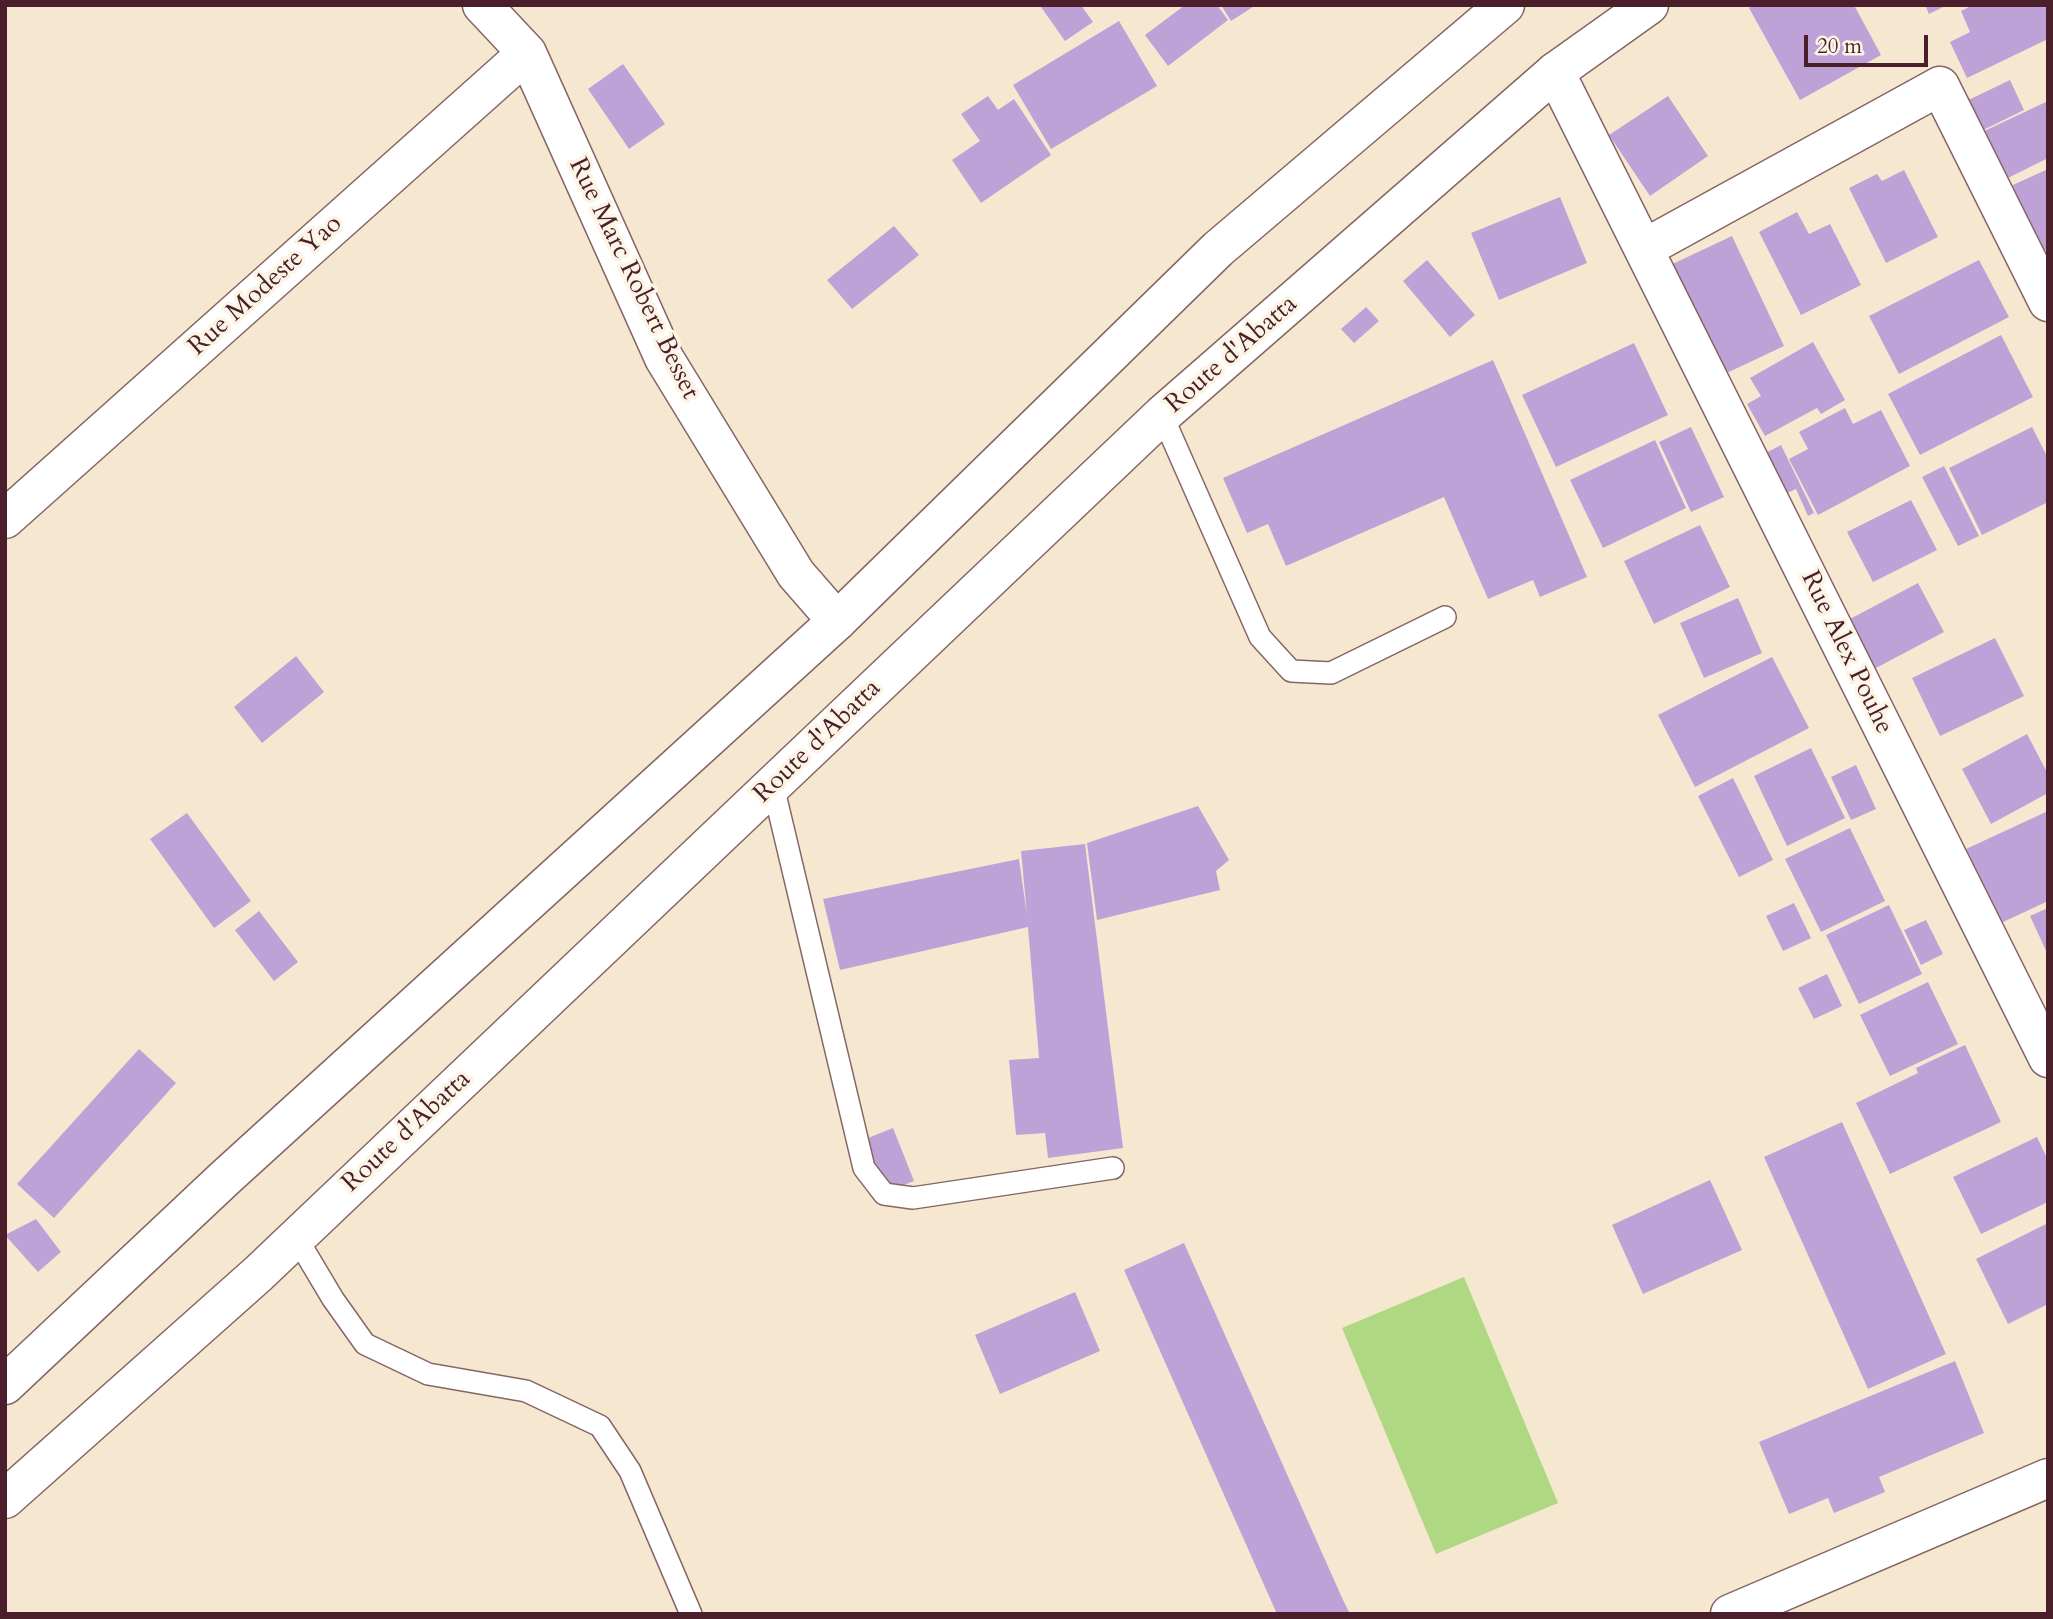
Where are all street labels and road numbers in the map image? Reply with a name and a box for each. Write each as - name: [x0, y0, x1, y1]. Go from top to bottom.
- street label: Rue Marc Robert Besset: [561, 153, 705, 405]
- street label: Rue Modeste Yao: [183, 209, 349, 363]
- street label: Route d'Abatta: [1160, 289, 1304, 421]
- street label: Rue Alex Pouhe: [1793, 566, 1899, 740]
- street label: Route d'Abatta: [748, 674, 888, 810]
- street label: Route d'Abatta: [336, 1065, 478, 1199]

